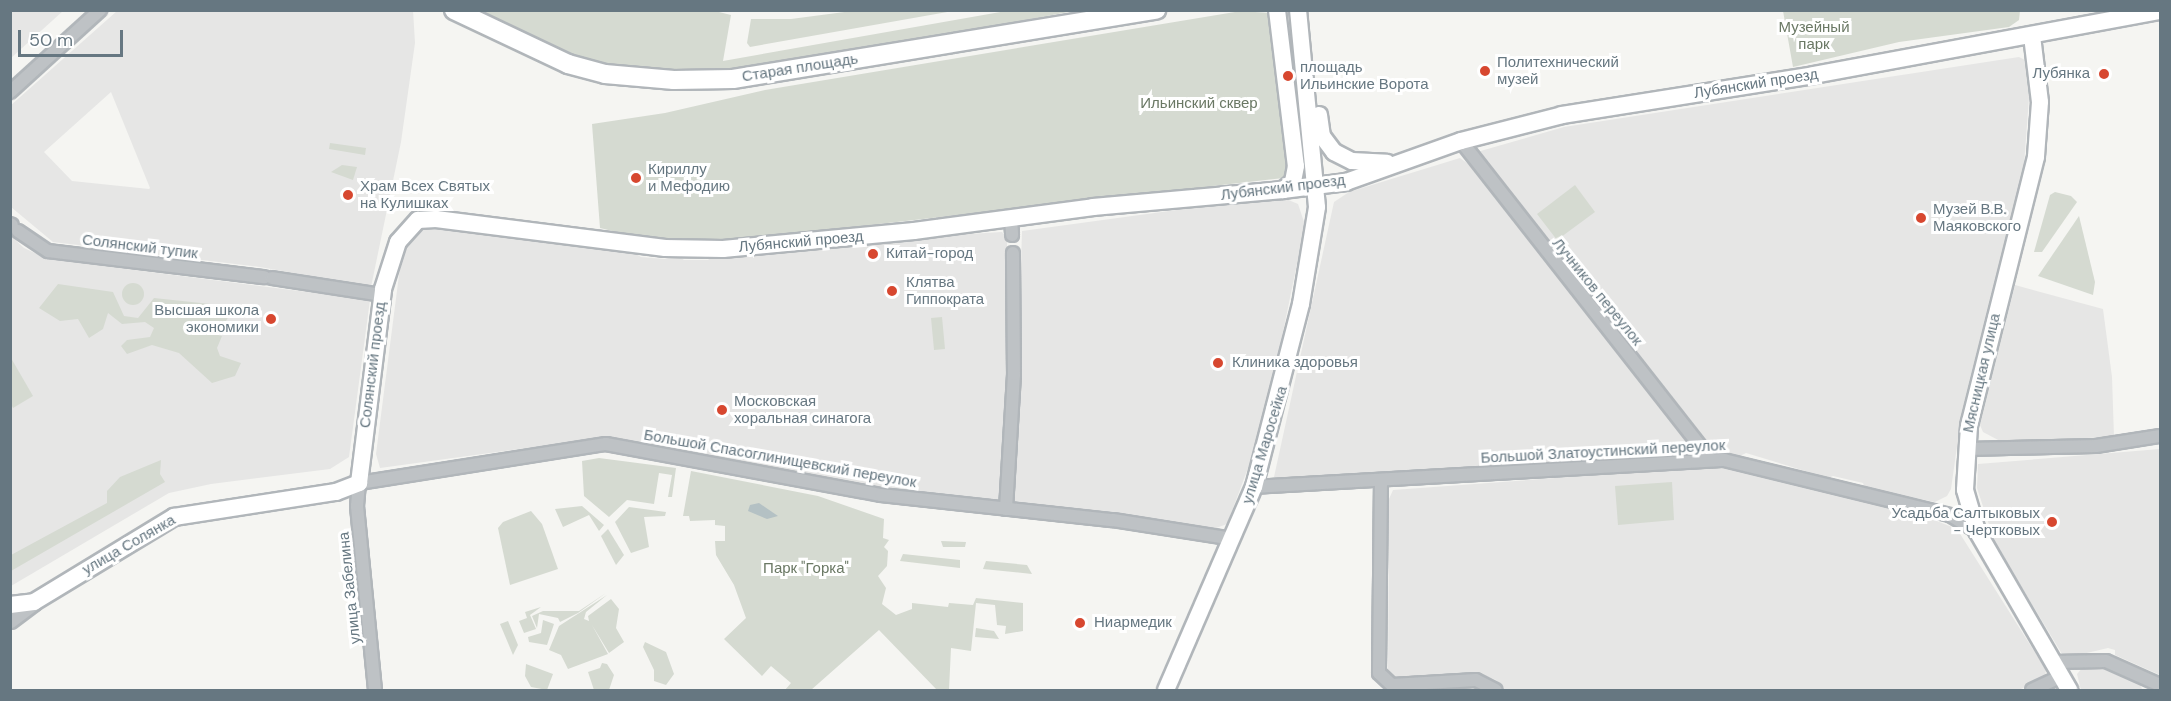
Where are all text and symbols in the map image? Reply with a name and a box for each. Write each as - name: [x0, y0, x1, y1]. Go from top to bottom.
- scale bar: [21, 18, 126, 56]
- park label: Музейный парк: [1778, 18, 1850, 53]
- text: 50 m: [29, 28, 73, 52]
- street label: Старая площадь: [741, 50, 859, 86]
- place label: Политехнический музей: [1497, 53, 1619, 88]
- place label: площадь Ильинские Ворота: [1300, 58, 1429, 93]
- marker: Политехнический музей: [1478, 64, 1492, 78]
- street label: Лубянский проезд: [1693, 65, 1819, 103]
- place label: Лубянка: [2032, 65, 2090, 83]
- marker: Лубянка: [2095, 65, 2113, 83]
- marker: площадь Ильинские Ворота: [1281, 69, 1295, 83]
- park label: Ильинский сквер: [1140, 95, 1258, 113]
- place label: Кириллу и Мефодию: [648, 160, 730, 195]
- marker: Кириллу и Мефодию: [629, 171, 643, 185]
- street label: Лубянский проезд: [1220, 171, 1346, 205]
- place label: Храм Всех Святых на Кулишках: [360, 177, 490, 212]
- marker: Храм Всех Святых на Кулишках: [341, 188, 355, 202]
- place label: Музей В.В. Маяковского: [1933, 200, 2021, 235]
- marker: Музей В.В. Маяковского: [1914, 211, 1928, 225]
- street label: Лубянский проезд: [738, 228, 864, 256]
- street label: Солянский тупик: [81, 231, 199, 263]
- street label: Лучников переулок: [1548, 235, 1646, 349]
- marker: Китай-город: [864, 245, 882, 263]
- place label: Китай-город: [886, 245, 973, 263]
- place label: Клятва Гиппократа: [906, 273, 984, 308]
- marker: Клятва Гиппократа: [883, 282, 901, 300]
- place label: Высшая школа экономики: [154, 301, 259, 336]
- street label: Солянский проезд: [356, 301, 390, 429]
- marker: Высшая школа экономики: [264, 312, 278, 326]
- street label: Мясницкая улица: [1960, 312, 2004, 434]
- marker: Клиника здоровья: [1209, 354, 1227, 372]
- place label: Клиника здоровья: [1232, 354, 1358, 372]
- street label: улица Маросейка: [1239, 384, 1291, 506]
- place label: Московская хоральная синагога: [734, 392, 871, 427]
- marker: Московская хоральная синагога: [715, 403, 729, 417]
- street label: Большой Спасоглинищевский переулок: [642, 426, 918, 492]
- street label: Большой Златоустинский переулок: [1480, 437, 1726, 467]
- place label: Усадьба Салтыковых - Чертковых: [1891, 504, 2040, 539]
- street label: улица Солянка: [79, 511, 179, 579]
- marker: Усадьба Салтыковых - Чертковых: [2045, 515, 2059, 529]
- street label: улица Забелина: [335, 531, 365, 645]
- park label: Парк "Горка": [763, 560, 849, 578]
- marker: Ниармедик: [1071, 614, 1089, 632]
- place label: Ниармедик: [1094, 614, 1172, 632]

